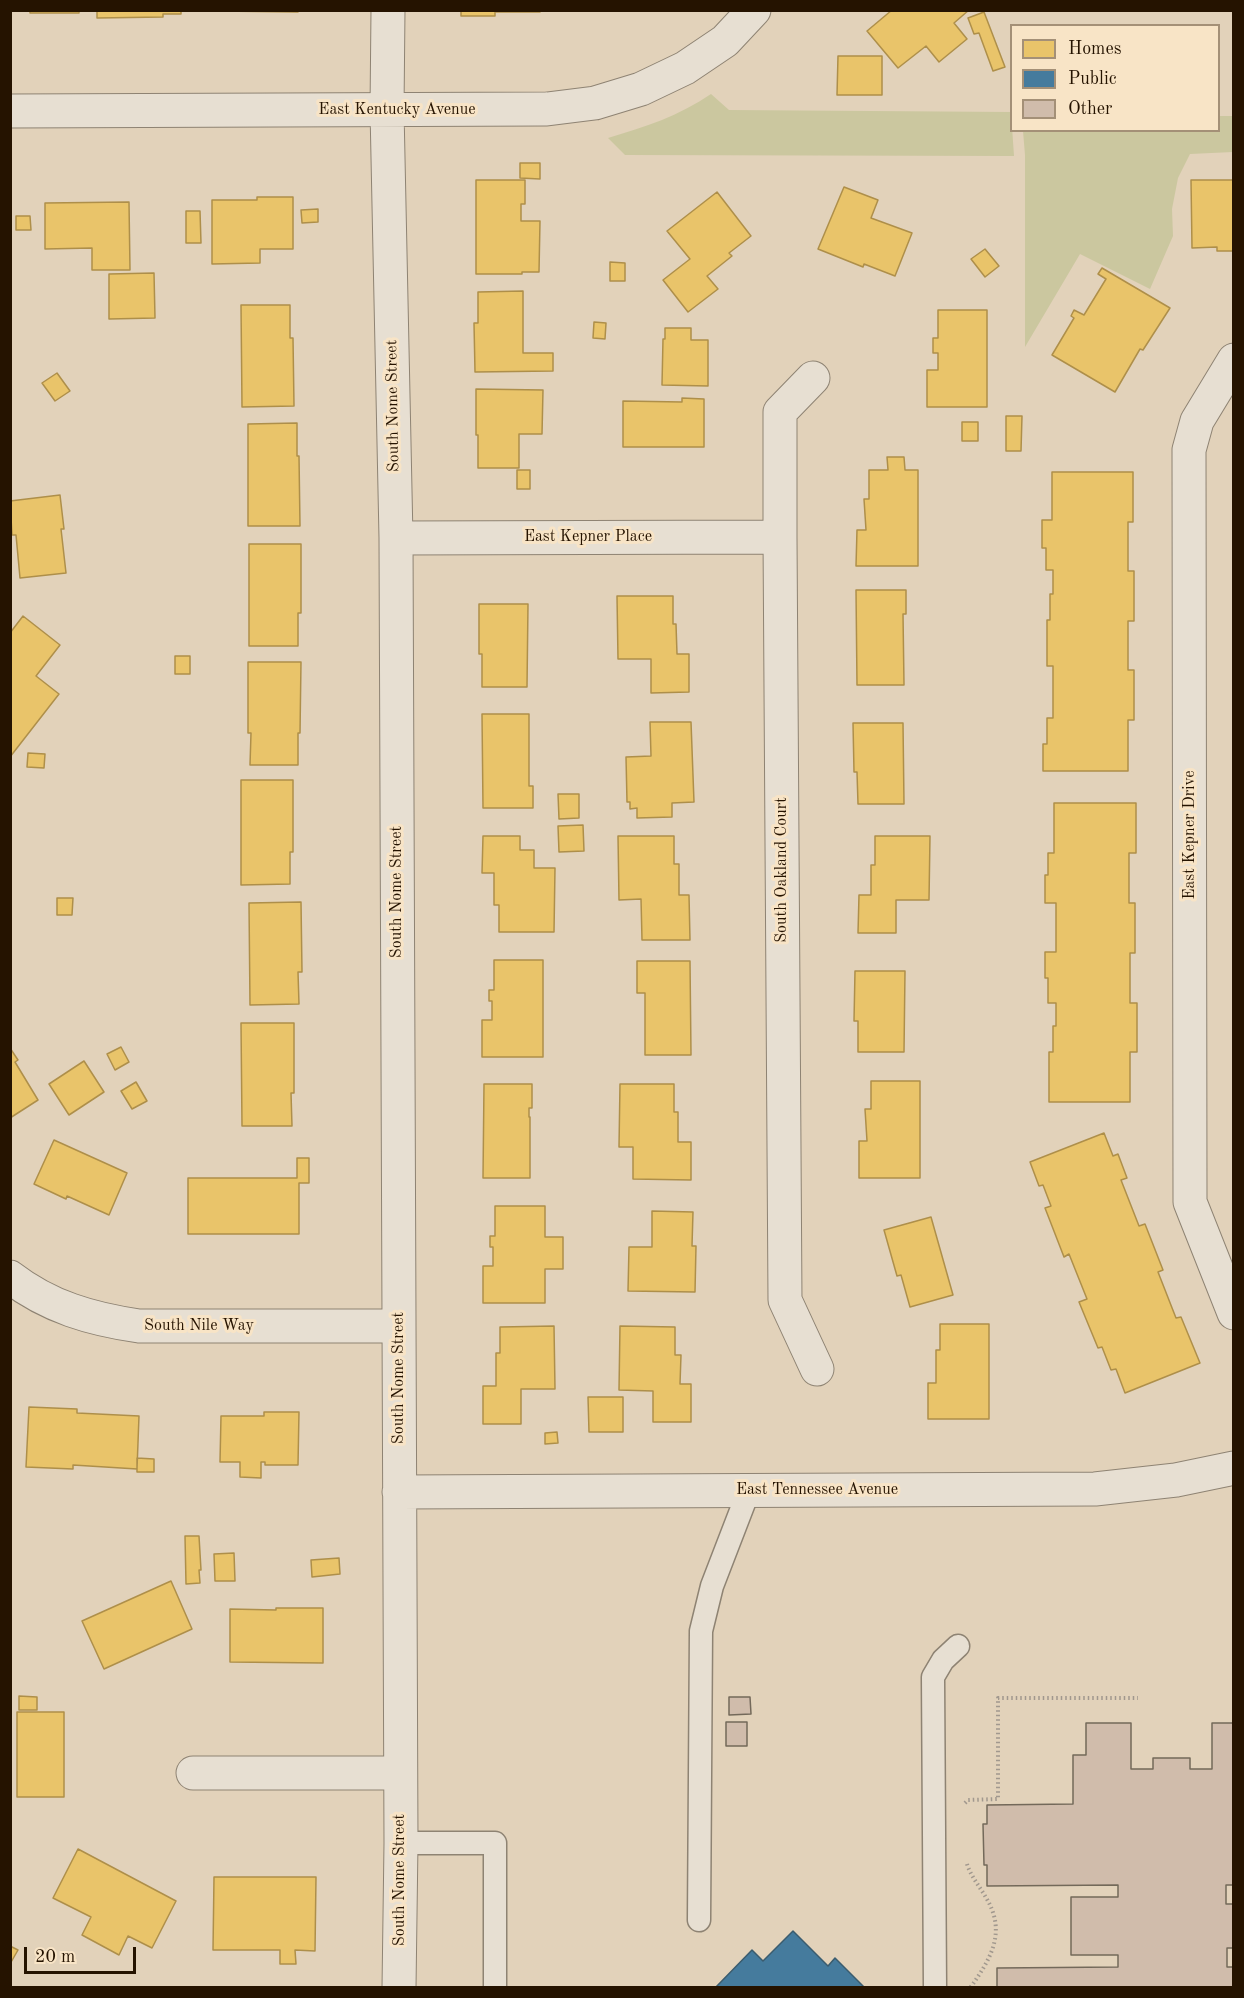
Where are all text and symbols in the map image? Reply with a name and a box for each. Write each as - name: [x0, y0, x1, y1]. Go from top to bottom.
- legend: [1010, 24, 1220, 132]
- text: Homes: [1068, 40, 1122, 58]
- text: Public: [1068, 70, 1117, 88]
- street label: East Kentucky Avenue: [318, 100, 476, 120]
- text: Other: [1068, 100, 1112, 118]
- street label: South Nome Street: [382, 340, 404, 472]
- street label: East Kepner Place: [524, 527, 652, 547]
- street label: East Kepner Drive: [1180, 770, 1200, 900]
- street label: South Oakland Court: [772, 797, 792, 943]
- street label: South Nome Street: [387, 826, 407, 958]
- street label: South Nome Street: [389, 1312, 409, 1444]
- street label: South Nile Way: [144, 1316, 254, 1336]
- street label: East Tennessee Avenue: [736, 1480, 898, 1500]
- street label: South Nome Street: [390, 1814, 410, 1946]
- scale bar: [27, 1935, 140, 1973]
- text: 20 m: [35, 1948, 75, 1966]

